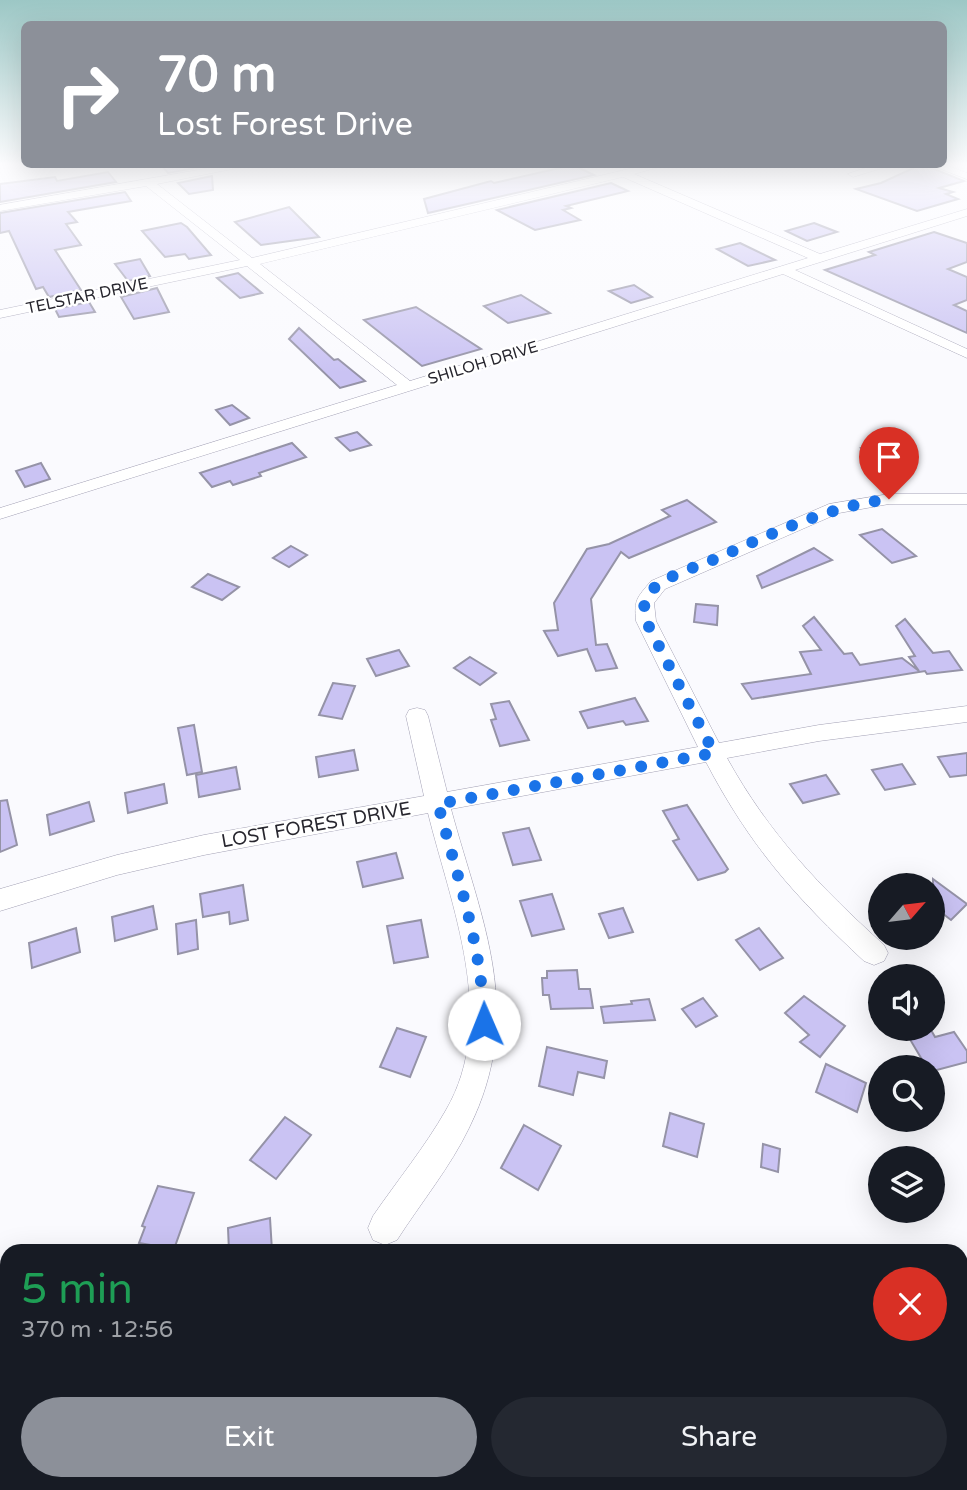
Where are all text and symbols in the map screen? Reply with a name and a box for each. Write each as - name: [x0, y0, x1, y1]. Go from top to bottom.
- text: 70 m: [157, 46, 276, 105]
- icon: right: [42, 49, 133, 140]
- text: Lost Forest Drive: [157, 106, 413, 144]
- street label: TELSTAR DRIVE: [24, 273, 150, 319]
- street label: SHILOH DRIVE: [425, 337, 541, 389]
- pin: [859, 427, 919, 499]
- icon: arrive: [870, 438, 908, 476]
- street label: LOST FOREST DRIVE: [219, 797, 413, 853]
- north arrow: [868, 873, 945, 950]
- map controls: [868, 873, 945, 1223]
- button: sound: [868, 964, 945, 1041]
- position arrow: [447, 987, 521, 1061]
- button: search: [868, 1055, 945, 1132]
- button: layers: [868, 1146, 945, 1223]
- text: 5 min: [21, 1264, 133, 1315]
- button: close: [873, 1267, 947, 1341]
- text: 370 m · 12:56: [21, 1316, 173, 1344]
- button: Exit: [21, 1397, 477, 1477]
- button: Share: [491, 1397, 947, 1477]

